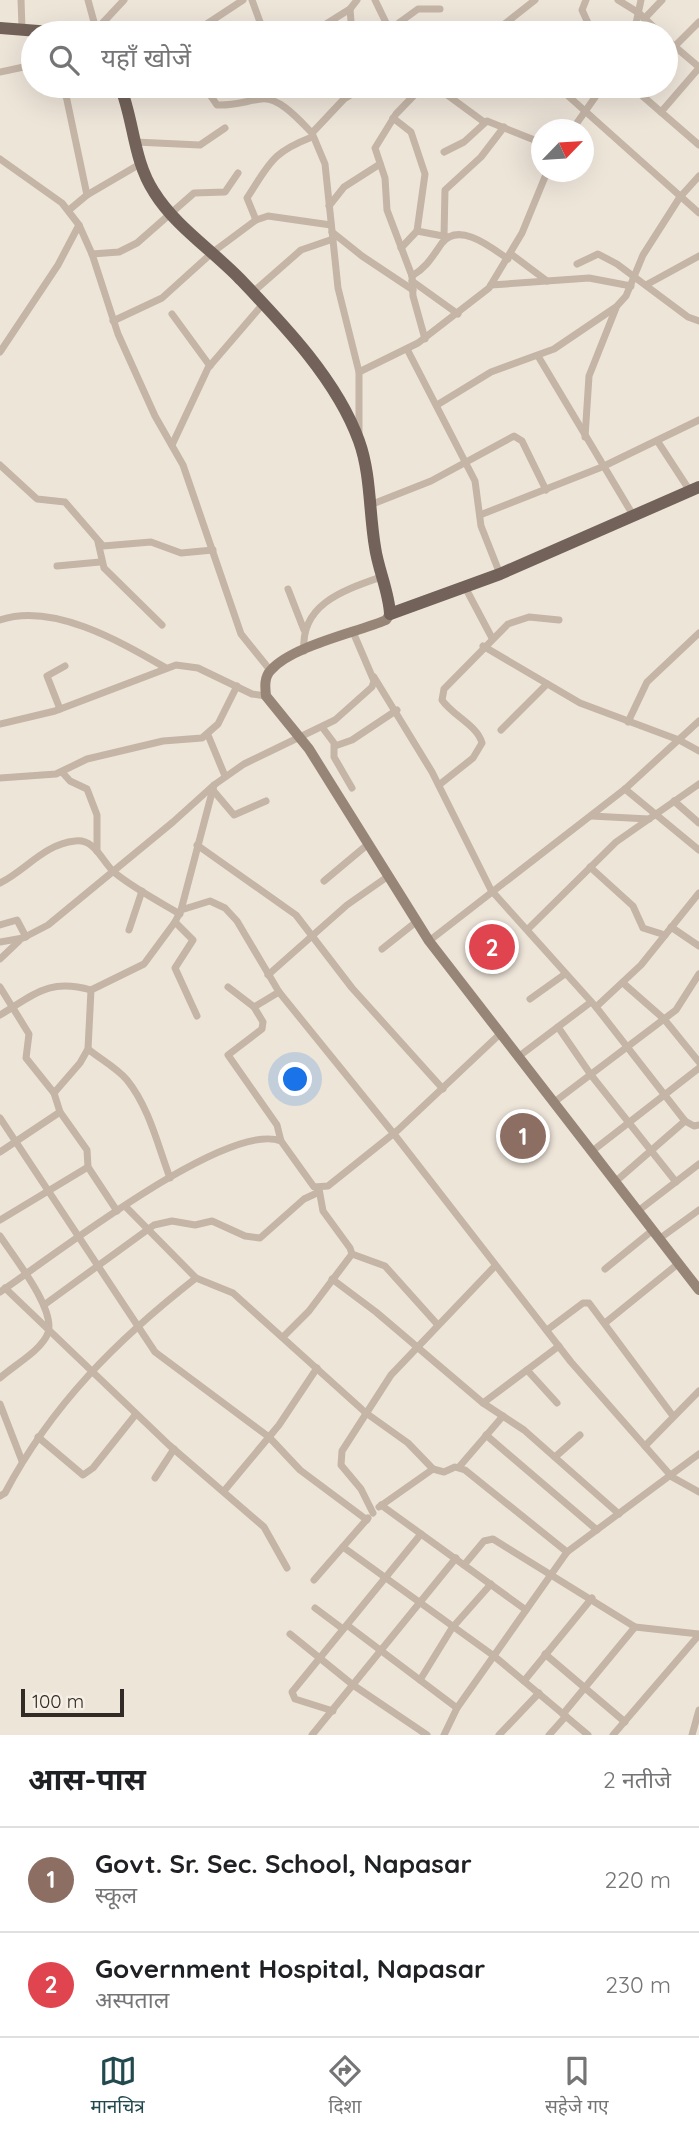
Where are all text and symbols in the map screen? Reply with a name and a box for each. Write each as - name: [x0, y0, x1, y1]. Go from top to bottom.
- search box: [21, 21, 678, 98]
- icon: search: [45, 41, 83, 79]
- text: यहाँ खोजें: [101, 41, 191, 74]
- north arrow: [531, 119, 594, 182]
- pin: 2: [469, 921, 515, 973]
- your location: [278, 1062, 312, 1096]
- pin: 1: [500, 1110, 546, 1162]
- scale bar: [21, 1686, 124, 1718]
- text: 100 m: [32, 1689, 84, 1713]
- text: आस-पास: [28, 1760, 146, 1798]
- text: 2 नतीजे: [603, 1765, 671, 1794]
- text: Govt. Sr. Sec. School, Napasar: [95, 1847, 472, 1880]
- text: 1: [47, 1865, 55, 1894]
- text: 220 m: [605, 1865, 671, 1894]
- text: स्कूल: [95, 1880, 137, 1909]
- text: Government Hospital, Napasar: [95, 1952, 485, 1985]
- text: 2: [44, 1970, 58, 1999]
- text: 230 m: [605, 1970, 671, 1999]
- text: अस्पताल: [95, 1985, 169, 2014]
- tab: मानचित्र: [91, 2052, 145, 2121]
- tab: दिशा: [326, 2052, 364, 2121]
- tab: सहेजे गए: [545, 2052, 608, 2121]

